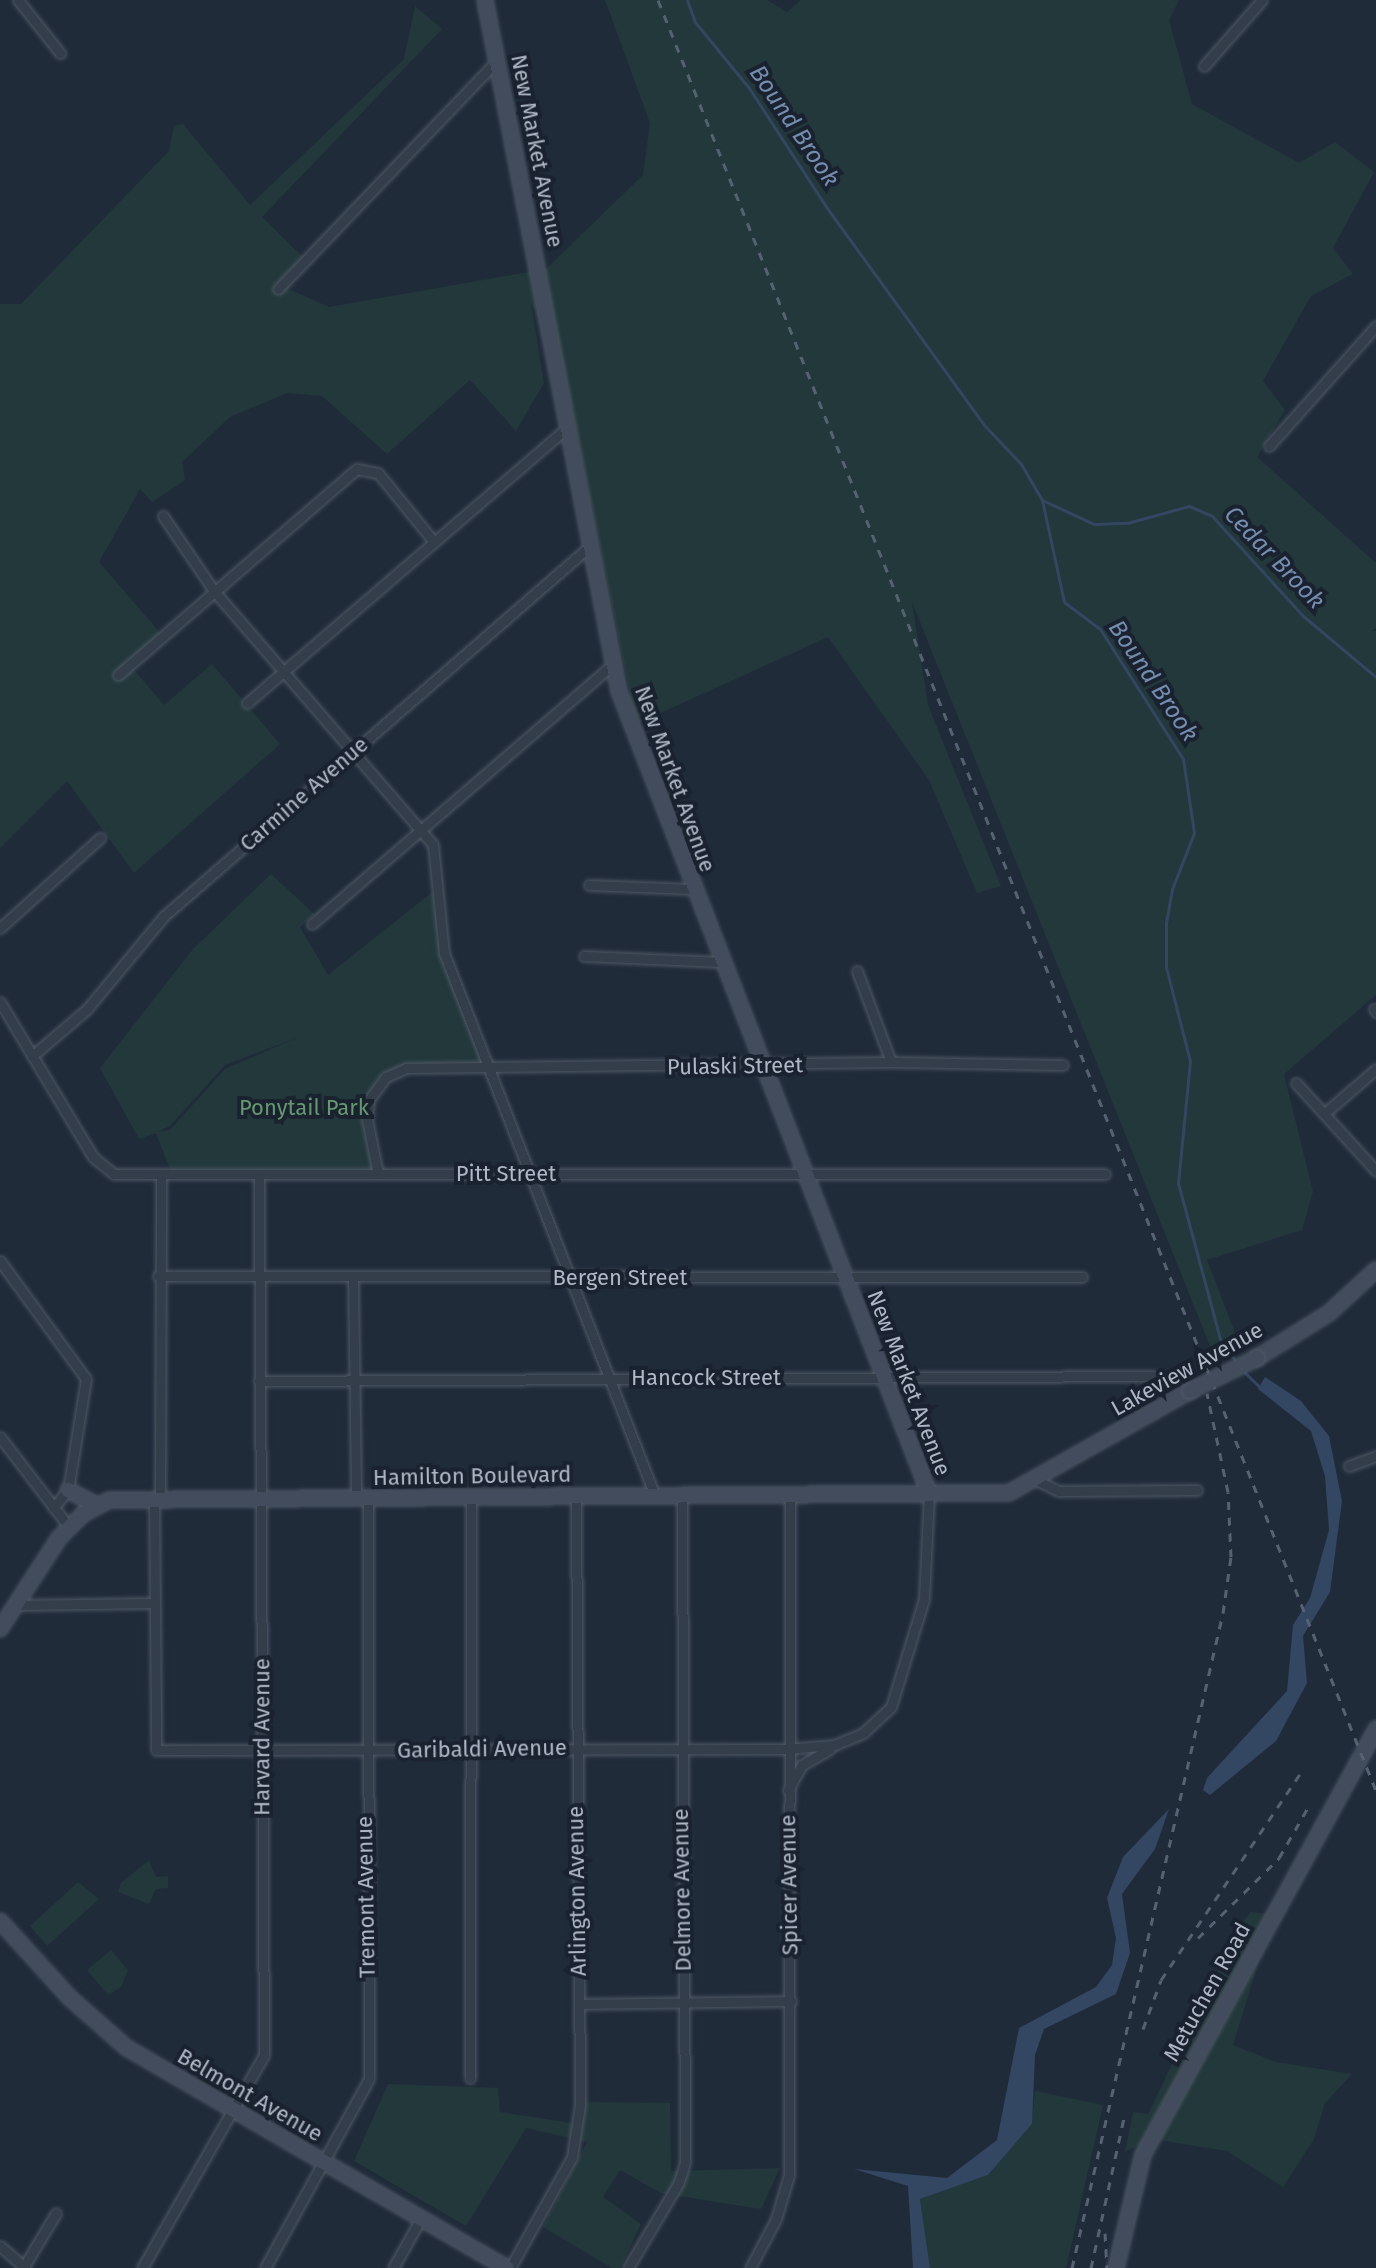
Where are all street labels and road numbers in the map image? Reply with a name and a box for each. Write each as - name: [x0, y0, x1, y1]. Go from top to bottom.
- street label: New Market Avenue: [505, 52, 569, 250]
- street label: New Market Avenue: [629, 682, 721, 876]
- street label: Carmine Avenue: [234, 731, 374, 857]
- street label: Pulaski Street: [667, 1052, 803, 1080]
- street label: Pitt Street: [456, 1161, 556, 1187]
- street label: Bergen Street: [552, 1265, 688, 1291]
- street label: New Market Avenue: [862, 1287, 956, 1479]
- street label: Lakeview Avenue: [1107, 1316, 1267, 1422]
- street label: Hancock Street: [631, 1365, 781, 1391]
- street label: Hamilton Boulevard: [373, 1461, 571, 1491]
- street label: Harvard Avenue: [249, 1658, 275, 1816]
- street label: Garibaldi Avenue: [397, 1734, 567, 1764]
- street label: Arlington Avenue: [562, 1806, 592, 1976]
- street label: Delmore Avenue: [667, 1808, 697, 1972]
- street label: Spicer Avenue: [775, 1814, 803, 1956]
- street label: Tremont Avenue: [351, 1816, 381, 1978]
- street label: Metuchen Road: [1158, 1918, 1256, 2066]
- street label: Belmont Avenue: [173, 2043, 327, 2147]

